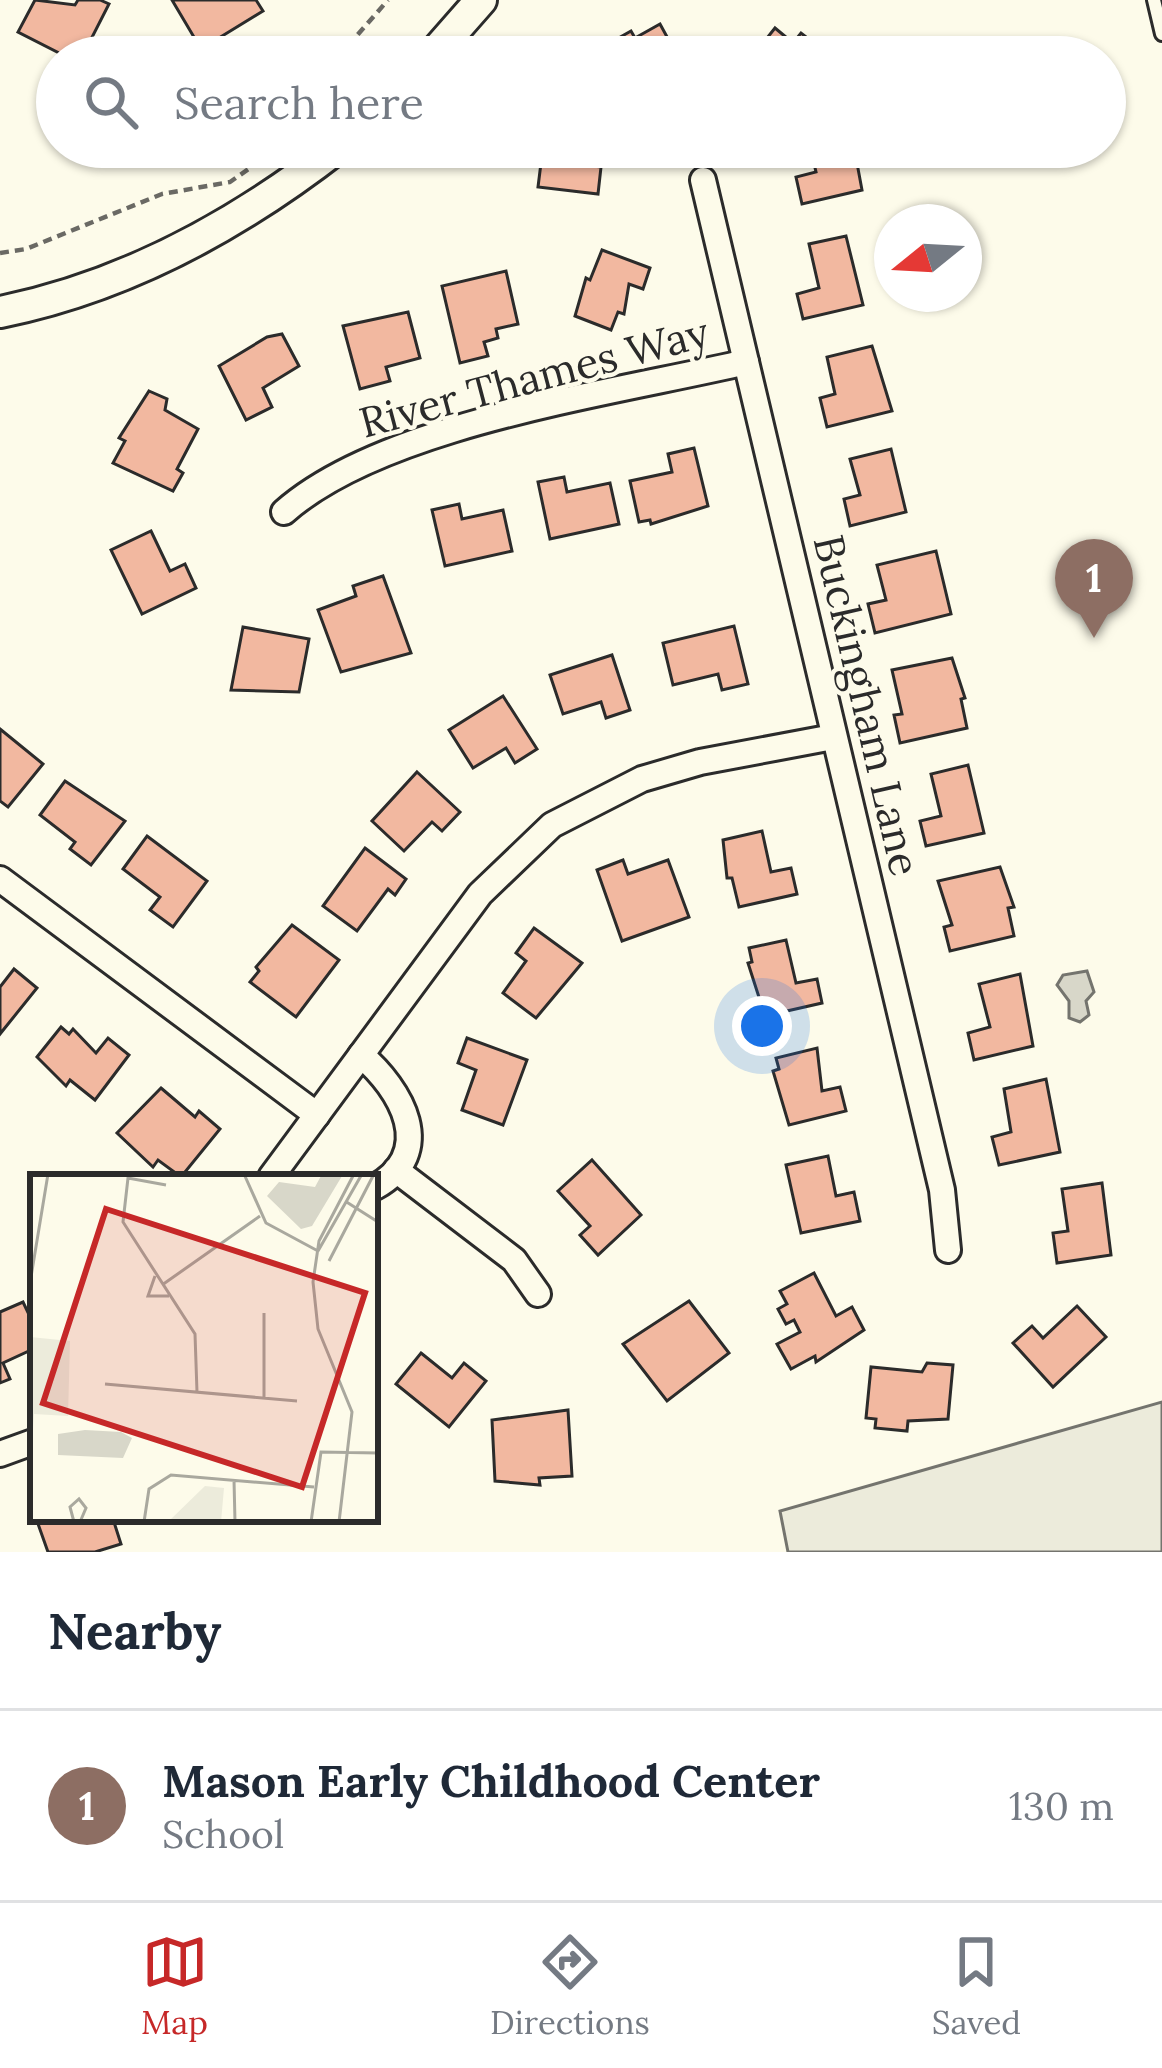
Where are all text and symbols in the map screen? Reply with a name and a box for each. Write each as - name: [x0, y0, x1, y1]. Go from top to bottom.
- search box: [36, 36, 1126, 168]
- icon: search: [78, 69, 144, 135]
- text: Search here: [174, 74, 424, 131]
- north arrow: [874, 204, 982, 312]
- street label: River Thames Way: [353, 304, 715, 450]
- street label: Buckingham Lane: [802, 529, 932, 881]
- pin: 1: [1055, 539, 1133, 638]
- your location: [732, 996, 792, 1056]
- inset map: [30, 1174, 378, 1522]
- text: Nearby: [48, 1598, 221, 1663]
- text: Mason Early Childhood Center: [162, 1752, 820, 1809]
- text: 1: [79, 1781, 95, 1831]
- text: 130 m: [1009, 1781, 1114, 1831]
- text: School: [162, 1809, 284, 1859]
- tab: Map: [141, 1929, 208, 2043]
- tab: Directions: [490, 1929, 650, 2043]
- tab: Saved: [932, 1929, 1021, 2043]

